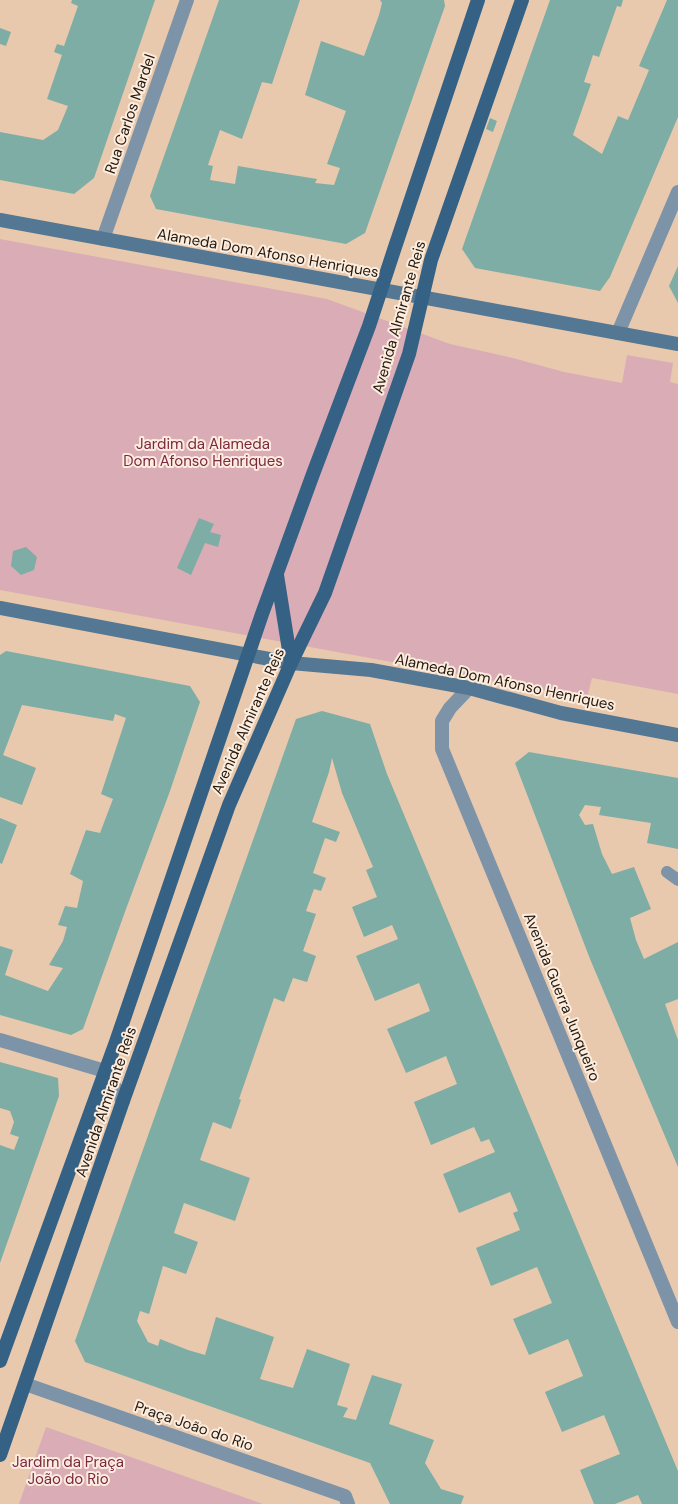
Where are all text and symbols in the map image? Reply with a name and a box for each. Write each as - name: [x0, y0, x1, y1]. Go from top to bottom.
- street label: Rua Carlos Mardel: [100, 52, 160, 176]
- street label: Alameda Dom Afonso Henriques: [156, 224, 380, 282]
- street label: Avenida Almirante Reis: [368, 238, 430, 396]
- park label: Jardim da Alameda Dom Afonso Henriques: [123, 434, 283, 471]
- street label: Avenida Almirante Reis: [207, 645, 289, 797]
- street label: Alameda Dom Afonso Henriques: [393, 649, 617, 715]
- street label: Avenida Guerra Junqueiro: [519, 910, 605, 1084]
- street label: Avenida Almirante Reis: [71, 1024, 141, 1180]
- street label: Praça João do Rio: [132, 1396, 256, 1456]
- park label: Jardim da Praça João do Rio: [12, 1452, 124, 1489]

